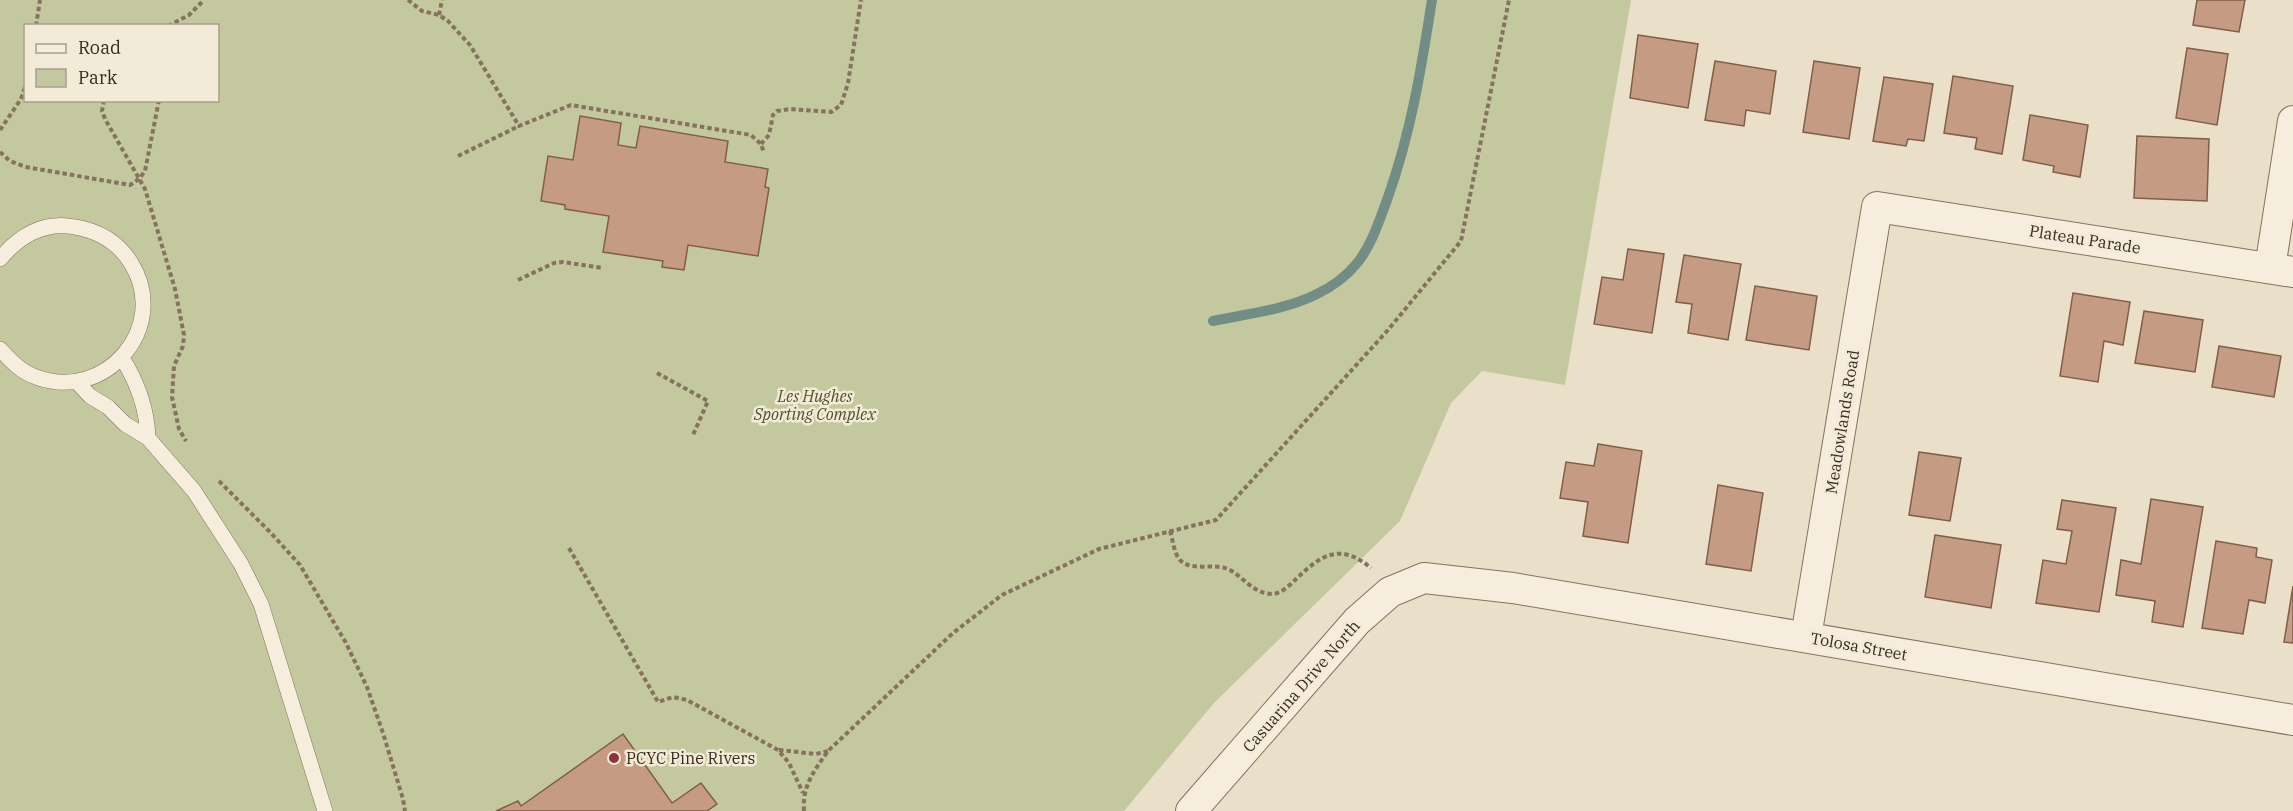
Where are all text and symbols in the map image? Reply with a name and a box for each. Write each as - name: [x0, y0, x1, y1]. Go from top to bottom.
- legend: [24, 24, 219, 102]
- text: Road: [78, 36, 121, 59]
- text: Park: [78, 66, 118, 89]
- street label: Plateau Parade: [2028, 220, 2142, 258]
- street label: Meadowlands Road: [1821, 348, 1863, 496]
- park label: Les Hughes Sporting Complex: [753, 386, 877, 424]
- street label: Casuarina Drive North: [1238, 616, 1364, 756]
- street label: Tolosa Street: [1809, 628, 1909, 664]
- place label: PCYC Pine Rivers: [626, 748, 755, 768]
- marker: PCYC Pine Rivers: [607, 751, 621, 765]

